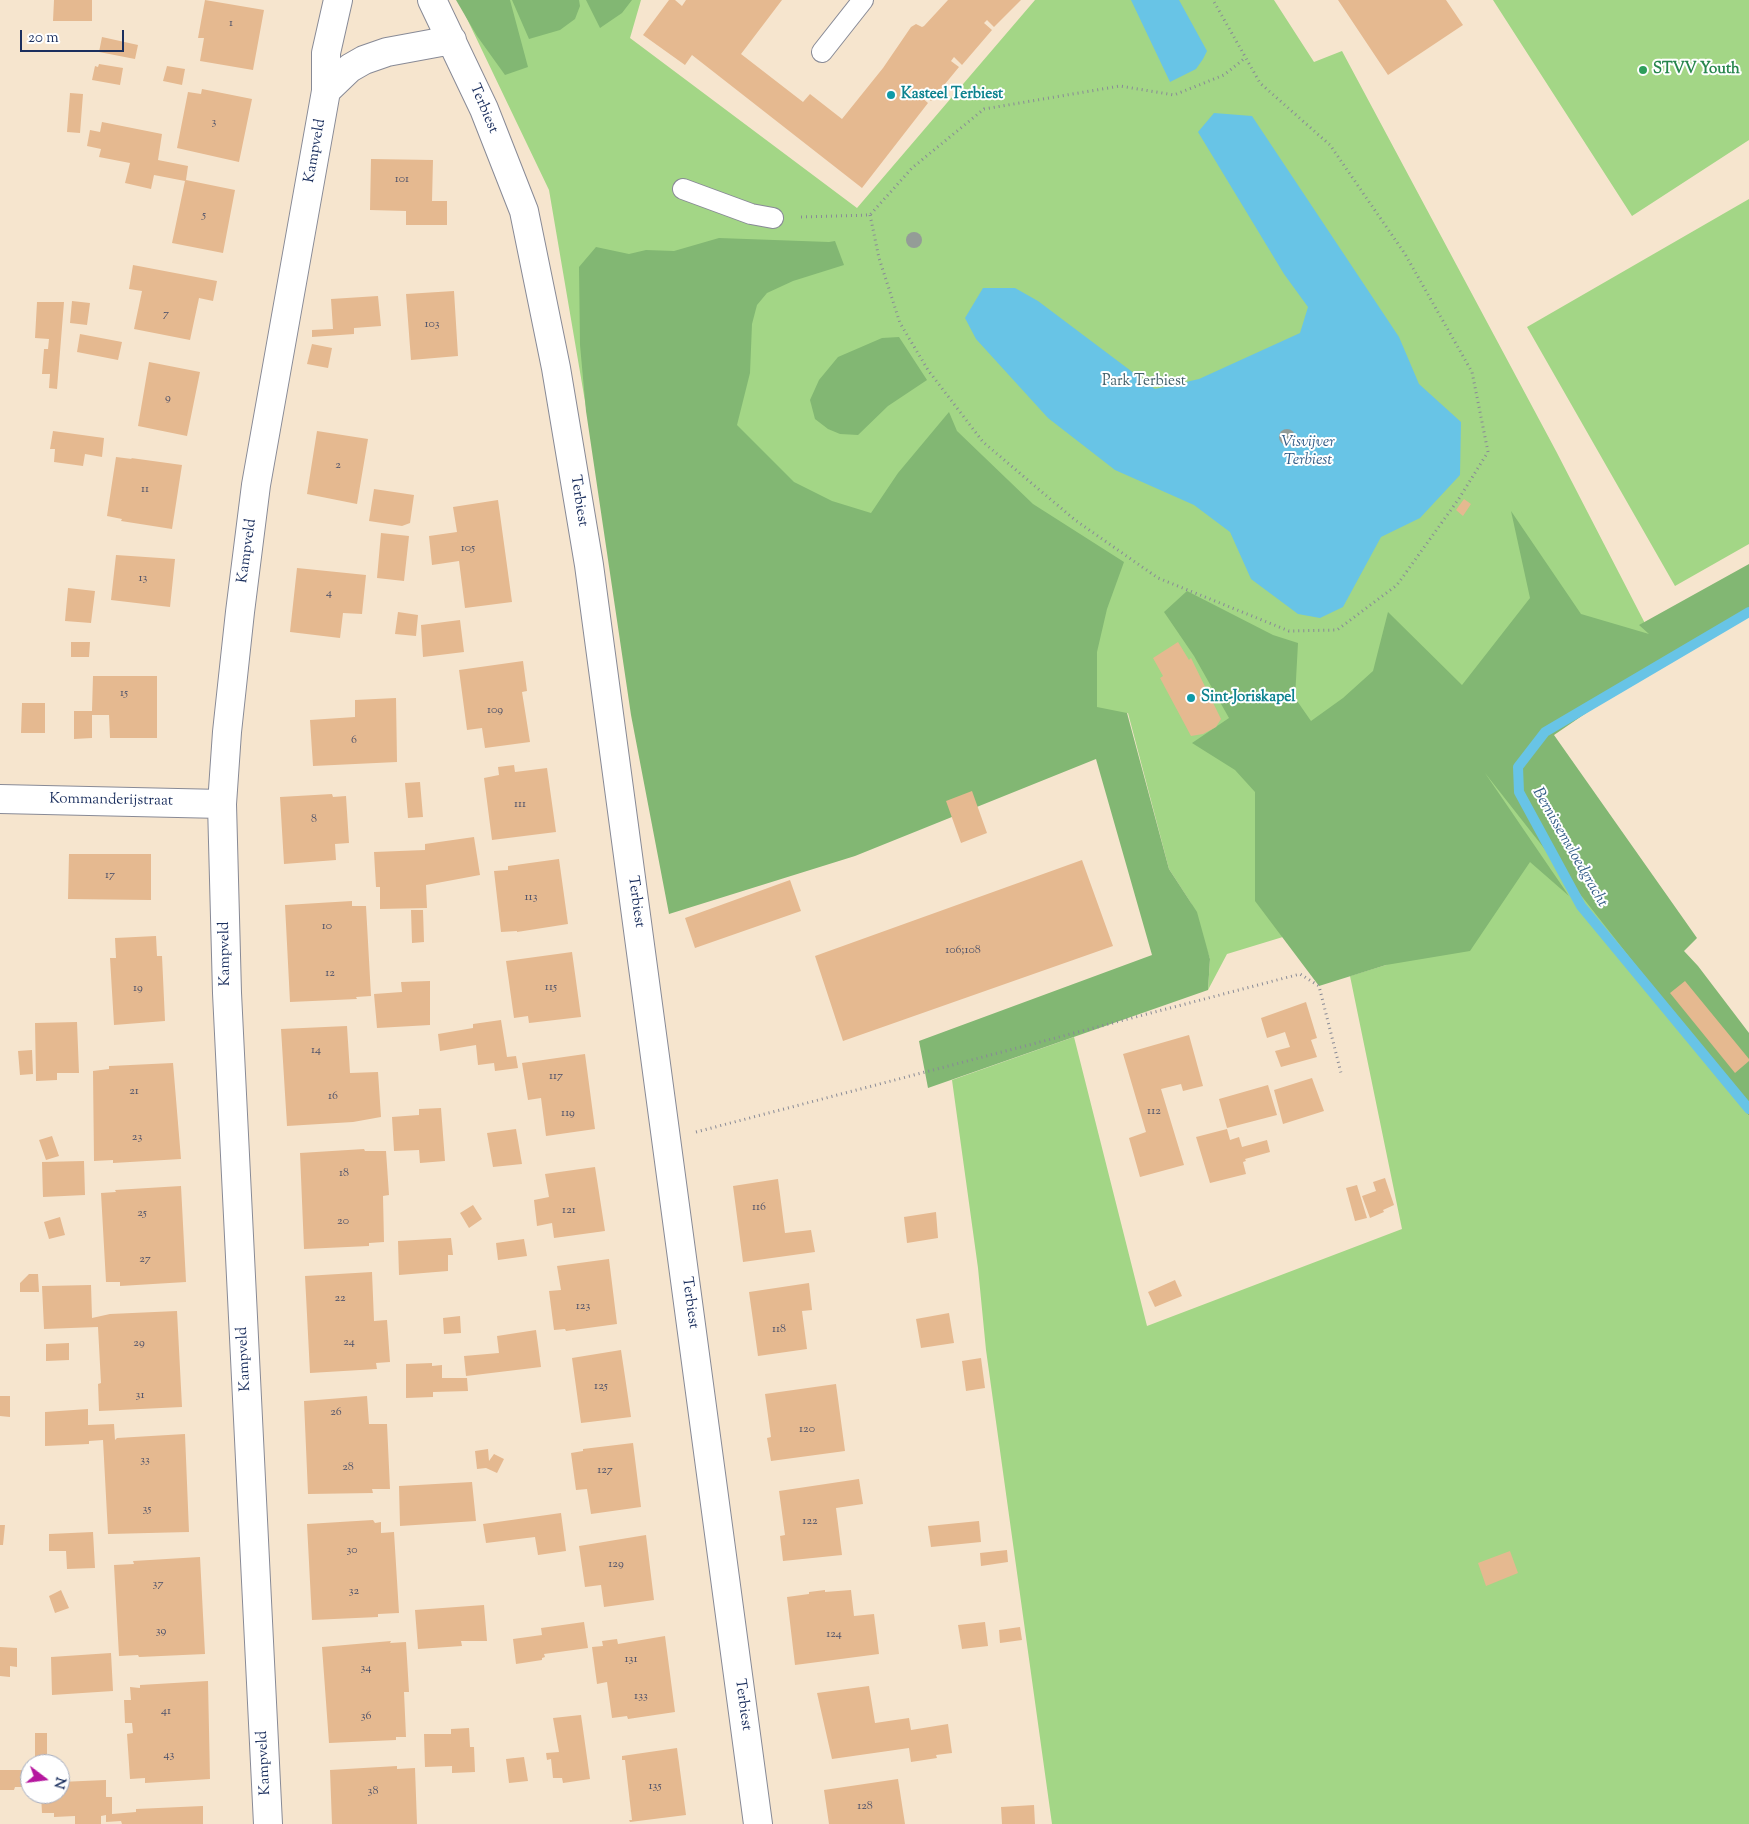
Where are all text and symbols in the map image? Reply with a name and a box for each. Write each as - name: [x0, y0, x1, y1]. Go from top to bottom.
- house number: 1: [229, 17, 233, 31]
- scale bar: [22, 20, 126, 52]
- text: 20 m: [28, 28, 59, 49]
- place label: STVV Youth: [1653, 61, 1740, 79]
- marker: STVV Youth: [1637, 64, 1649, 76]
- street label: Terbiest: [465, 82, 501, 136]
- place label: Kasteel Terbiest: [901, 86, 1003, 104]
- marker: Kasteel Terbiest: [885, 89, 897, 101]
- house number: 3: [212, 116, 216, 130]
- street label: Kampveld: [302, 118, 330, 184]
- house number: 101: [395, 173, 409, 187]
- house number: 5: [202, 209, 206, 223]
- house number: 7: [163, 308, 169, 322]
- house number: 103: [424, 318, 440, 332]
- park label: Park Terbiest: [1102, 373, 1186, 391]
- house number: 9: [165, 392, 171, 406]
- water label: Visvijver Terbiest: [1281, 433, 1335, 471]
- house number: 2: [335, 459, 341, 473]
- street label: Terbiest: [565, 474, 591, 528]
- house number: 11: [141, 483, 149, 497]
- street label: Kampveld: [235, 518, 261, 584]
- house number: 105: [461, 542, 475, 556]
- house number: 13: [139, 572, 147, 586]
- house number: 4: [326, 587, 332, 601]
- house number: 15: [120, 687, 128, 701]
- place label: Sint-Joriskapel: [1201, 689, 1295, 707]
- marker: Sint-Joriskapel: [1185, 692, 1197, 704]
- house number: 109: [487, 704, 503, 718]
- house number: 6: [351, 734, 357, 748]
- water label: Bernissemvloedgracht: [1527, 785, 1611, 911]
- street label: Kommanderijstraat: [49, 791, 173, 811]
- house number: 111: [514, 798, 526, 812]
- house number: 8: [311, 813, 317, 827]
- house number: 17: [105, 869, 115, 883]
- street label: Terbiest: [622, 875, 648, 929]
- house number: 113: [524, 891, 538, 905]
- house number: 10: [322, 920, 332, 934]
- street label: Kampveld: [216, 921, 236, 987]
- house number: 106;108: [945, 944, 981, 958]
- house number: 12: [325, 967, 335, 981]
- house number: 115: [545, 981, 557, 995]
- house number: 19: [133, 982, 143, 996]
- house number: 14: [311, 1044, 321, 1058]
- house number: 117: [549, 1070, 563, 1084]
- house number: 21: [129, 1085, 139, 1099]
- house number: 16: [328, 1090, 338, 1104]
- house number: 112: [1147, 1105, 1161, 1119]
- house number: 119: [561, 1107, 575, 1121]
- house number: 23: [132, 1131, 142, 1145]
- house number: 18: [339, 1167, 349, 1181]
- house number: 116: [752, 1201, 766, 1215]
- house number: 121: [562, 1204, 576, 1218]
- house number: 25: [137, 1207, 147, 1221]
- house number: 20: [337, 1215, 349, 1229]
- house number: 27: [139, 1253, 151, 1267]
- street label: Terbiest: [676, 1276, 702, 1330]
- house number: 22: [334, 1292, 346, 1306]
- house number: 123: [576, 1300, 590, 1314]
- house number: 118: [772, 1323, 786, 1337]
- street label: Kampveld: [234, 1326, 256, 1392]
- house number: 24: [343, 1336, 355, 1350]
- house number: 29: [133, 1337, 145, 1351]
- house number: 125: [594, 1380, 608, 1394]
- house number: 31: [136, 1389, 144, 1403]
- house number: 26: [330, 1406, 342, 1420]
- house number: 120: [799, 1423, 815, 1437]
- house number: 33: [140, 1454, 150, 1468]
- house number: 28: [342, 1461, 354, 1475]
- house number: 127: [597, 1464, 613, 1478]
- house number: 35: [143, 1503, 151, 1517]
- house number: 122: [802, 1515, 818, 1529]
- house number: 30: [346, 1544, 358, 1558]
- house number: 129: [608, 1558, 624, 1572]
- house number: 37: [153, 1578, 163, 1592]
- house number: 32: [349, 1585, 359, 1599]
- house number: 39: [156, 1625, 166, 1639]
- house number: 124: [826, 1628, 842, 1642]
- house number: 131: [624, 1653, 638, 1667]
- house number: 34: [361, 1662, 371, 1676]
- street label: Terbiest: [729, 1678, 755, 1732]
- house number: 133: [634, 1690, 648, 1704]
- house number: 41: [161, 1705, 171, 1719]
- house number: 36: [361, 1710, 371, 1724]
- street label: Kampveld: [254, 1730, 276, 1796]
- house number: 43: [164, 1749, 174, 1763]
- north arrow: [20, 1754, 70, 1804]
- text: N: [47, 1775, 70, 1791]
- house number: 135: [648, 1780, 662, 1794]
- house number: 38: [368, 1785, 378, 1799]
- house number: 128: [857, 1800, 873, 1814]

